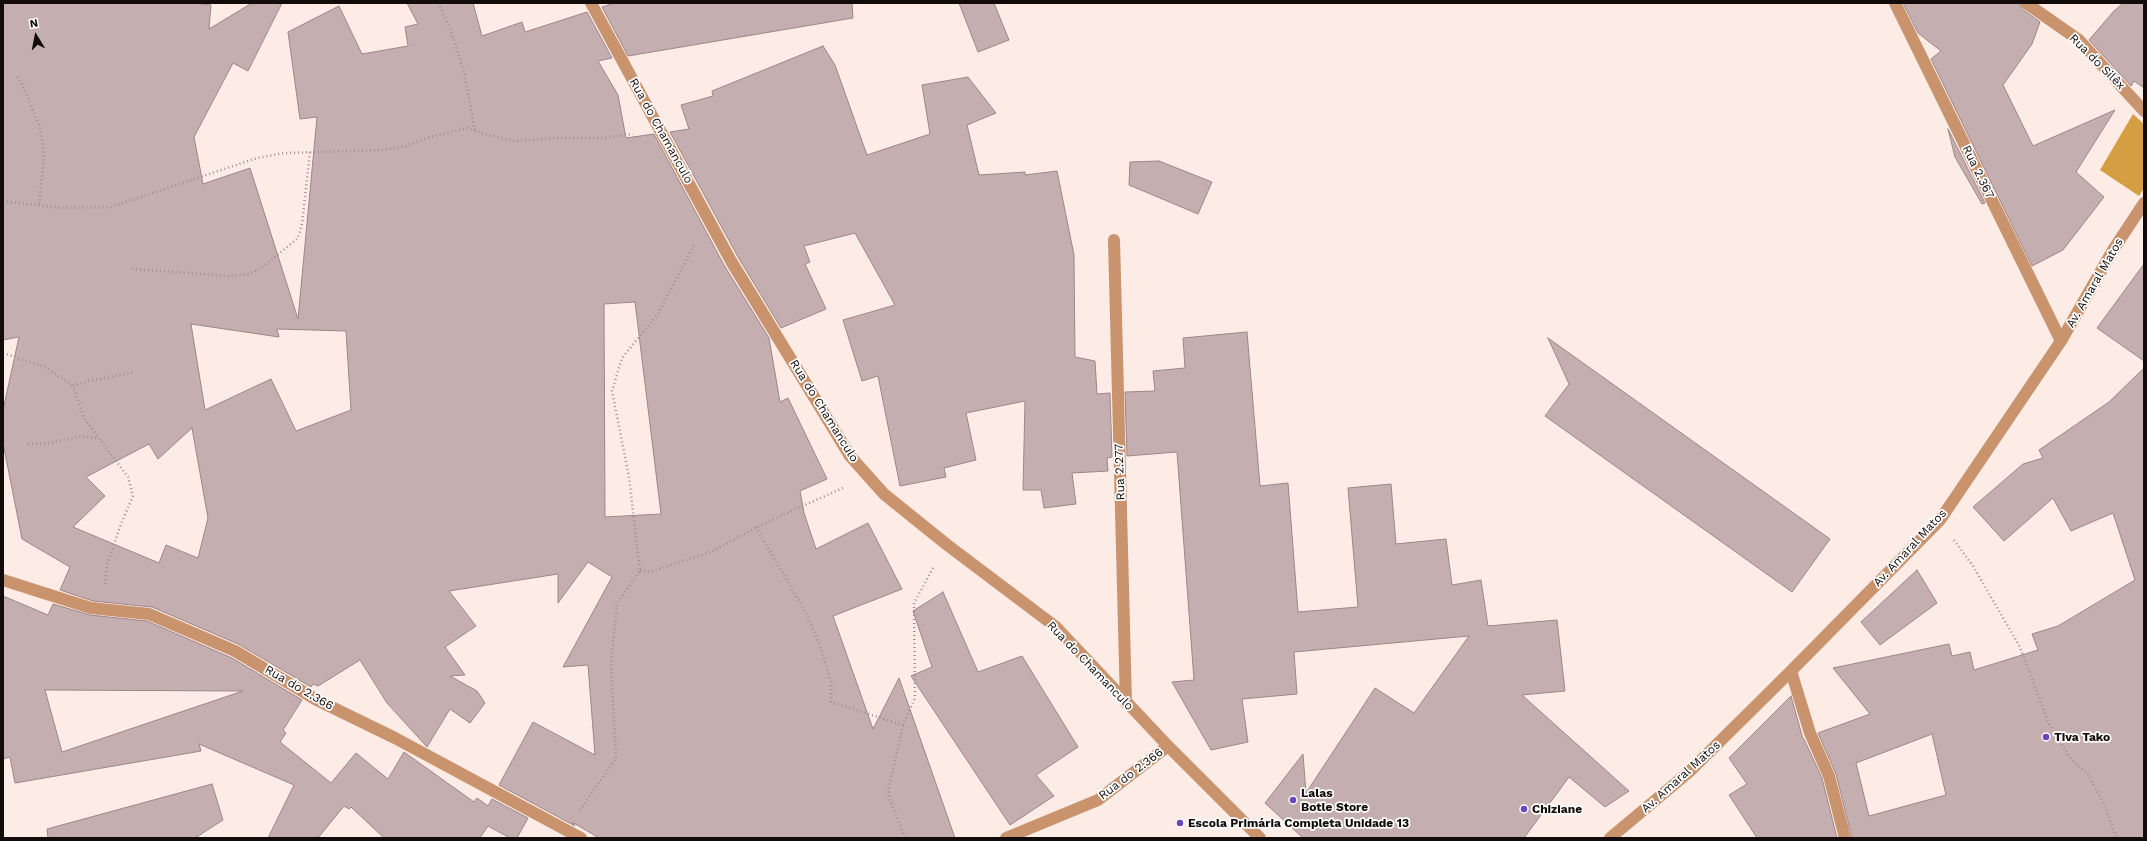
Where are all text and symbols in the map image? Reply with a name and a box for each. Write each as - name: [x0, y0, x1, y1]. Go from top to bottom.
- north arrow: [16, 16, 56, 56]
- text: N: [29, 17, 39, 31]
- street label: Rua do Silêx: [2066, 31, 2128, 93]
- street label: Rua do Chamanculo: [626, 76, 696, 186]
- street label: Rua 2.367: [1959, 143, 1997, 201]
- street label: Av. Amaral Matos: [2064, 236, 2126, 330]
- street label: Rua do Chamanculo: [787, 357, 861, 465]
- street label: Rua 2.277: [1112, 443, 1128, 501]
- street label: Av. Amaral Matos: [1870, 506, 1950, 590]
- street label: Rua do Chamanculo: [1044, 619, 1136, 713]
- street label: Rua do 2.366: [262, 663, 336, 713]
- place label: Tiva Tako: [2054, 730, 2110, 744]
- marker: Tiva Tako: [2041, 732, 2051, 742]
- street label: Av. Amaral Matos: [1639, 738, 1723, 816]
- street label: Rua do 2.366: [1096, 745, 1166, 803]
- place label: Lalas Botle Store: [1301, 786, 1368, 814]
- marker: Lalas Botle Store: [1288, 795, 1298, 805]
- place label: Chiziane: [1532, 802, 1582, 816]
- marker: Chiziane: [1519, 804, 1529, 814]
- place label: Escola Primária Completa Unidade 13: [1188, 816, 1409, 830]
- marker: Escola Primária Completa Unidade 13: [1175, 818, 1185, 828]

